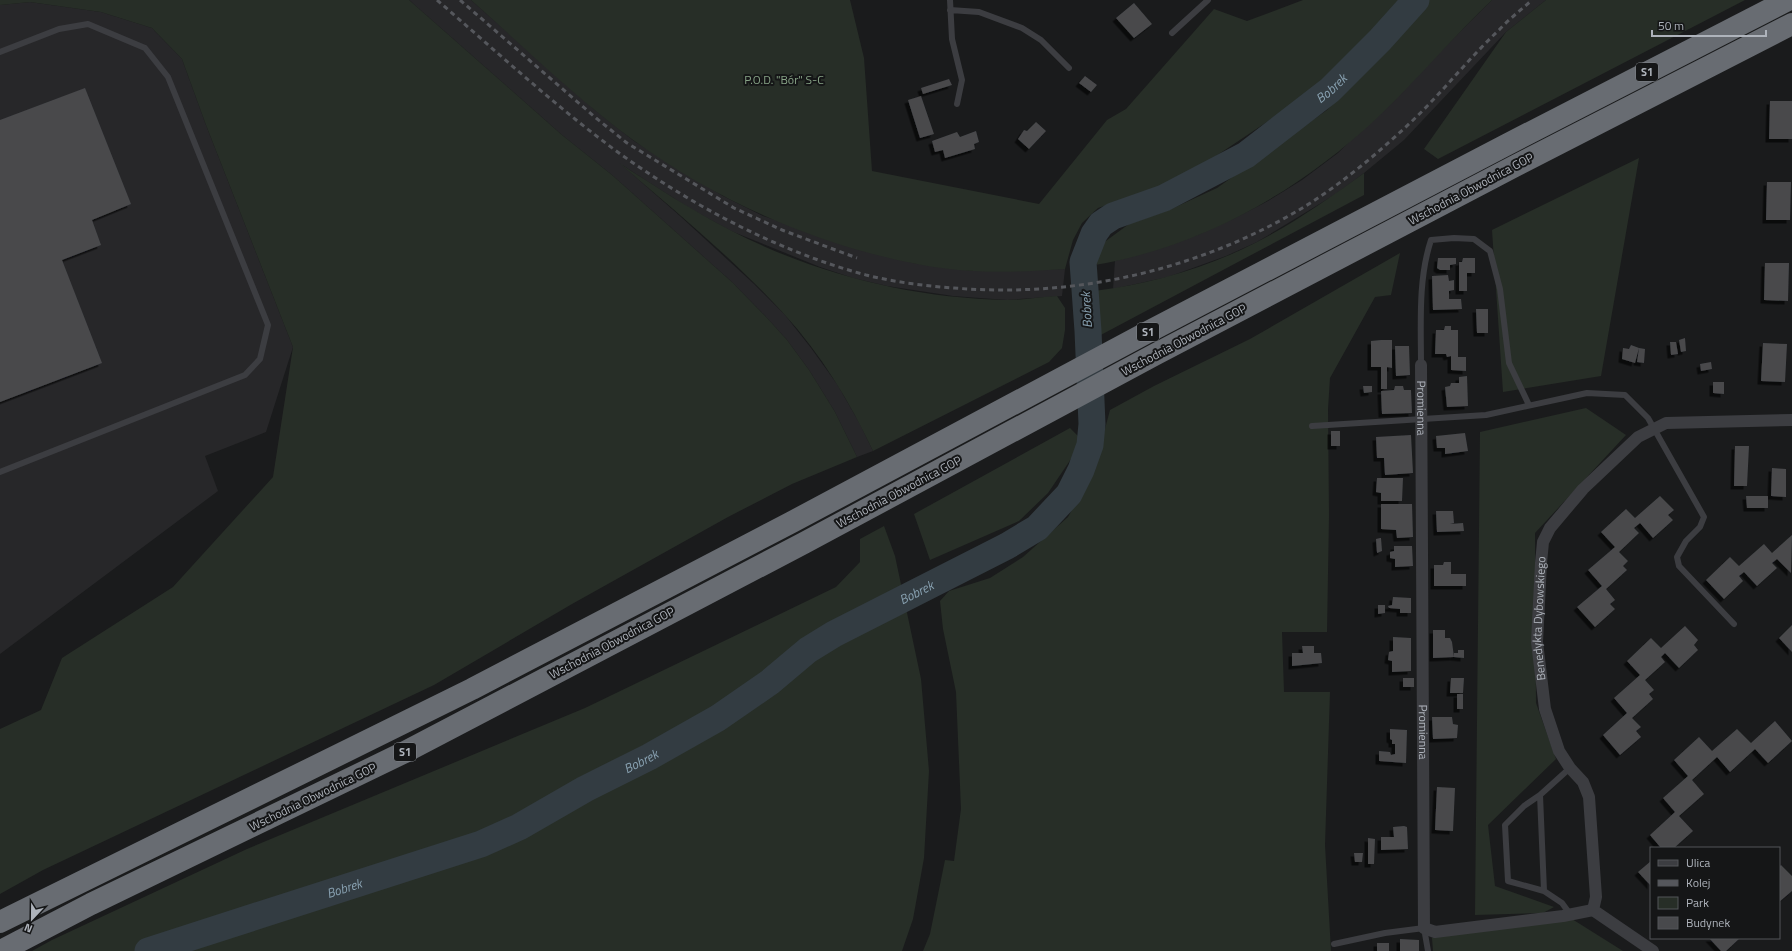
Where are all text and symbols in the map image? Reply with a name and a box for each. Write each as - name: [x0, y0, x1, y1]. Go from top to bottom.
- scale bar: [1652, 12, 1766, 38]
- text: 50 m: [1658, 16, 1684, 35]
- road number: S1: [1636, 63, 1658, 81]
- water label: Bobrek: [1311, 67, 1353, 108]
- park label: P.O.D. "Bór" S-C: [744, 70, 824, 89]
- street label: Wschodnia Obwodnica GOP: [1405, 147, 1537, 230]
- water label: Bobrek: [1075, 289, 1097, 329]
- street label: Wschodnia Obwodnica GOP: [1118, 298, 1250, 381]
- road number: S1: [1137, 323, 1159, 341]
- street label: Promienna: [1412, 380, 1431, 436]
- street label: Wschodnia Obwodnica GOP: [833, 450, 965, 533]
- street label: Benedykta Dybowskiego: [1527, 555, 1551, 682]
- water label: Bobrek: [895, 574, 939, 609]
- street label: Wschodnia Obwodnica GOP: [546, 601, 678, 684]
- street label: Promienna: [1414, 704, 1433, 760]
- road number: S1: [394, 743, 416, 761]
- water label: Bobrek: [620, 743, 664, 778]
- street label: Wschodnia Obwodnica GOP: [246, 757, 380, 836]
- legend: [1650, 847, 1780, 939]
- text: Ulica: [1686, 853, 1710, 872]
- water label: Bobrek: [324, 872, 367, 903]
- text: Kolej: [1686, 873, 1710, 892]
- text: Park: [1686, 893, 1709, 912]
- north arrow: [12, 899, 52, 939]
- text: Budynek: [1686, 913, 1730, 932]
- text: N: [22, 919, 35, 937]

